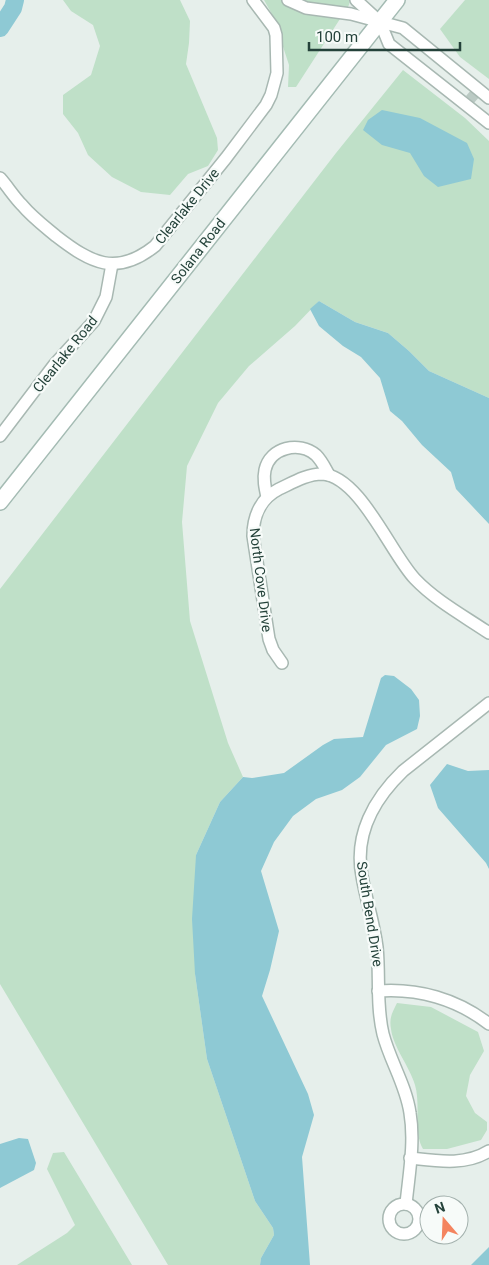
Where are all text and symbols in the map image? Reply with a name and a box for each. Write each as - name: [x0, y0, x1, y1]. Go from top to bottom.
- scale bar: [309, 20, 460, 52]
- text: 100 m: [316, 28, 358, 46]
- street label: Clearlake Drive: [152, 165, 222, 247]
- street label: Solana Road: [168, 215, 228, 287]
- street label: Clearlake Road: [29, 313, 101, 395]
- street label: North Cove Drive: [247, 527, 275, 633]
- street label: South Bend Drive: [354, 860, 386, 968]
- north arrow: [419, 1195, 469, 1245]
- text: N: [432, 1199, 447, 1217]

